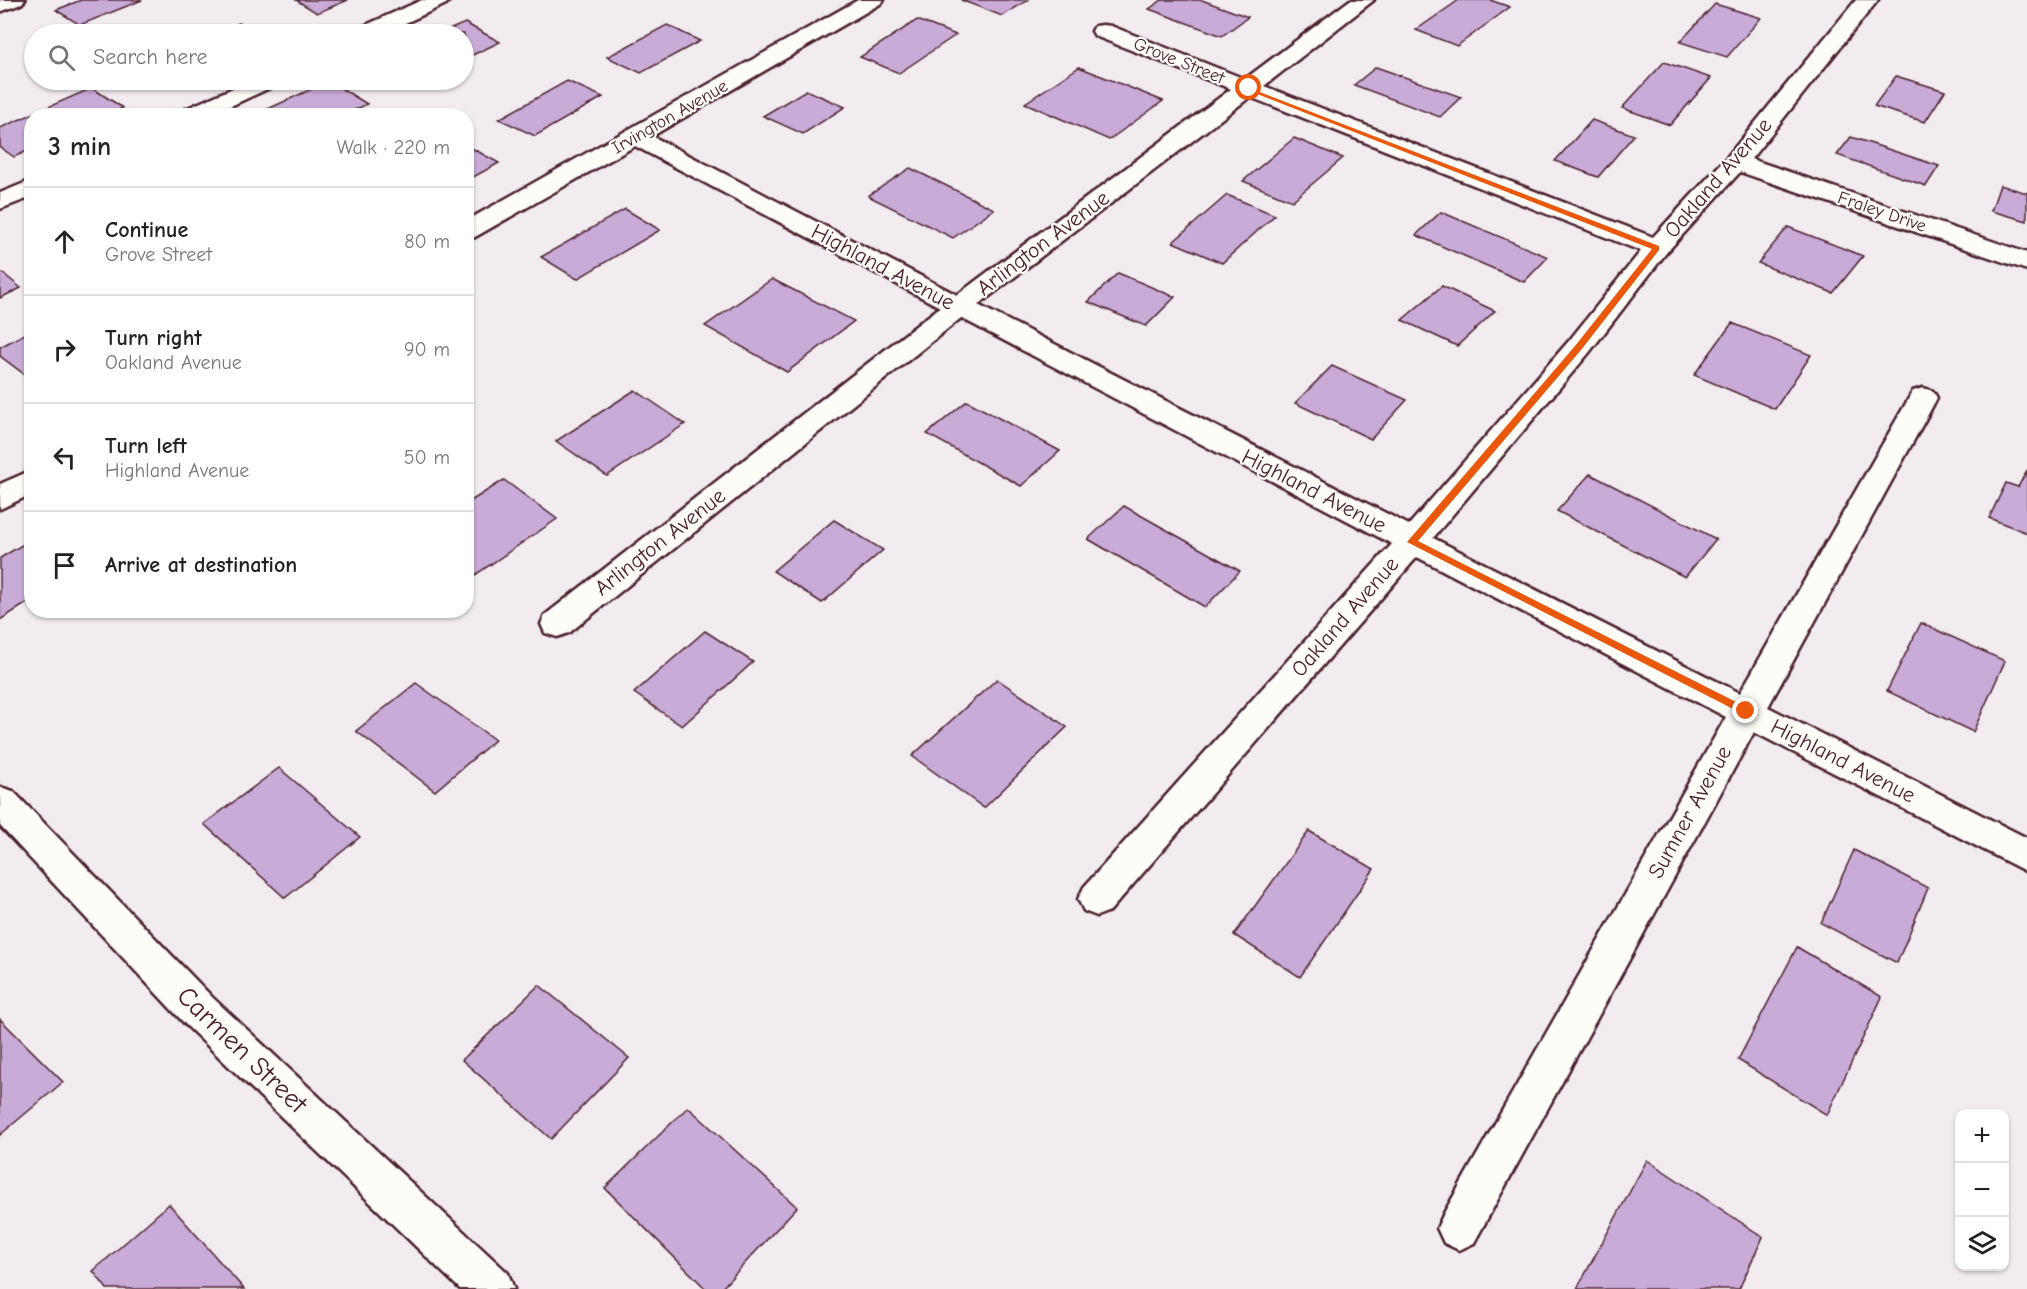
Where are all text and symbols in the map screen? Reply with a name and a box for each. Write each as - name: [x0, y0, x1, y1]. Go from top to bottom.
- search box: [24, 24, 474, 90]
- street label: Grove Street: [1130, 33, 1228, 89]
- icon: search: [45, 41, 78, 74]
- text: Search here: [93, 44, 208, 70]
- route start: [1235, 74, 1261, 100]
- street label: Irvington Avenue: [608, 75, 732, 159]
- street label: Oakland Avenue: [1659, 113, 1777, 243]
- text: 3 min: [48, 132, 111, 162]
- text: Walk · 220 m: [336, 136, 450, 159]
- street label: Arlington Avenue: [972, 185, 1114, 301]
- street label: Fraley Drive: [1835, 187, 1929, 237]
- text: Continue: [105, 217, 188, 243]
- street label: Highland Avenue: [807, 218, 959, 316]
- icon: ahead: [48, 225, 81, 258]
- text: 80 m: [404, 230, 450, 253]
- text: Grove Street: [105, 243, 212, 266]
- text: Turn right: [105, 325, 202, 351]
- icon: right: [48, 333, 81, 366]
- text: 90 m: [404, 338, 450, 361]
- text: Oakland Avenue: [105, 351, 242, 374]
- text: Turn left: [105, 433, 187, 459]
- icon: left: [48, 441, 81, 474]
- street label: Highland Avenue: [1237, 443, 1391, 539]
- text: 50 m: [404, 446, 450, 469]
- text: Highland Avenue: [105, 459, 249, 482]
- street label: Arlington Avenue: [589, 483, 731, 601]
- icon: arrive: [48, 549, 81, 582]
- text: Arrive at destination: [105, 552, 297, 578]
- street label: Oakland Avenue: [1286, 552, 1404, 682]
- route end: [1732, 697, 1758, 723]
- street label: Highland Avenue: [1766, 713, 1920, 809]
- street label: Sumner Avenue: [1643, 741, 1737, 883]
- street label: Carmen Street: [171, 980, 314, 1121]
- map controls: [1955, 1109, 2009, 1271]
- button: +: [1955, 1109, 2009, 1163]
- button: −: [1955, 1163, 2009, 1217]
- button: layers: [1955, 1217, 2009, 1271]

